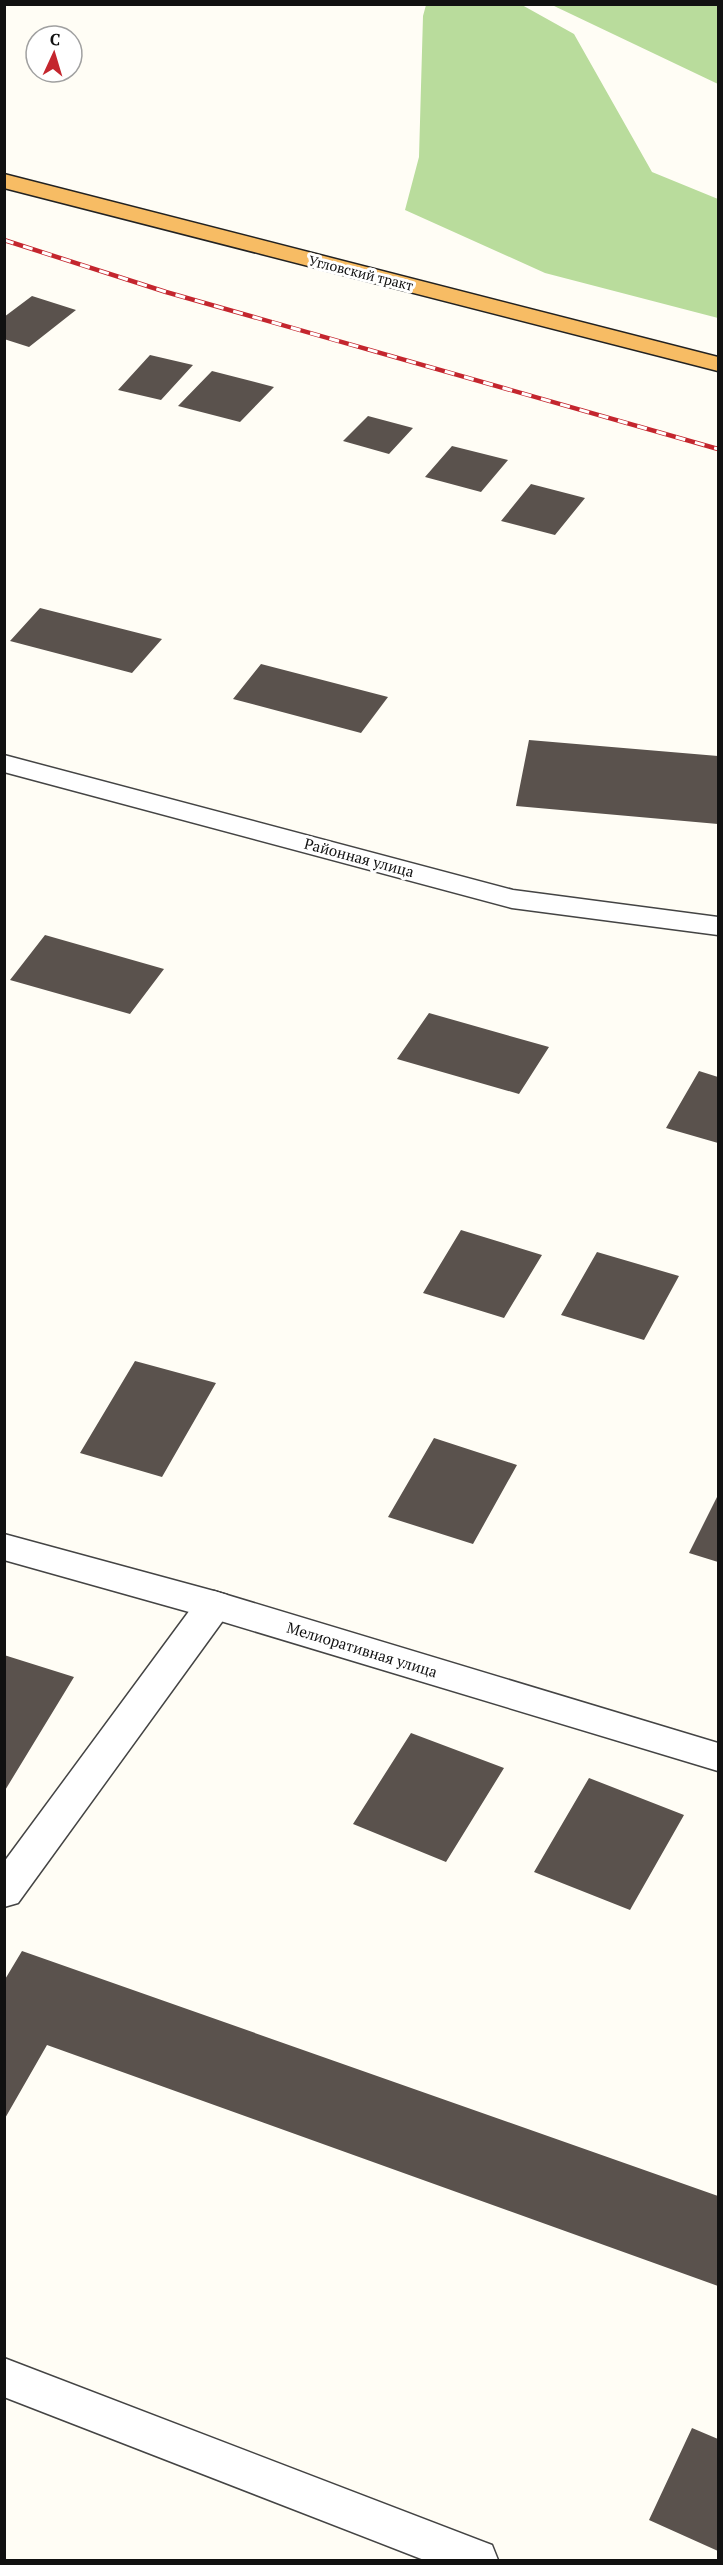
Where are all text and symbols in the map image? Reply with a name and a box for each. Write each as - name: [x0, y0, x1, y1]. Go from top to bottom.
- north arrow: [24, 24, 84, 84]
- text: С: [49, 28, 61, 50]
- street label: Угловский тракт: [307, 250, 415, 295]
- street label: Районная улица: [302, 833, 417, 881]
- street label: Мелиоративная улица: [285, 1617, 440, 1682]

